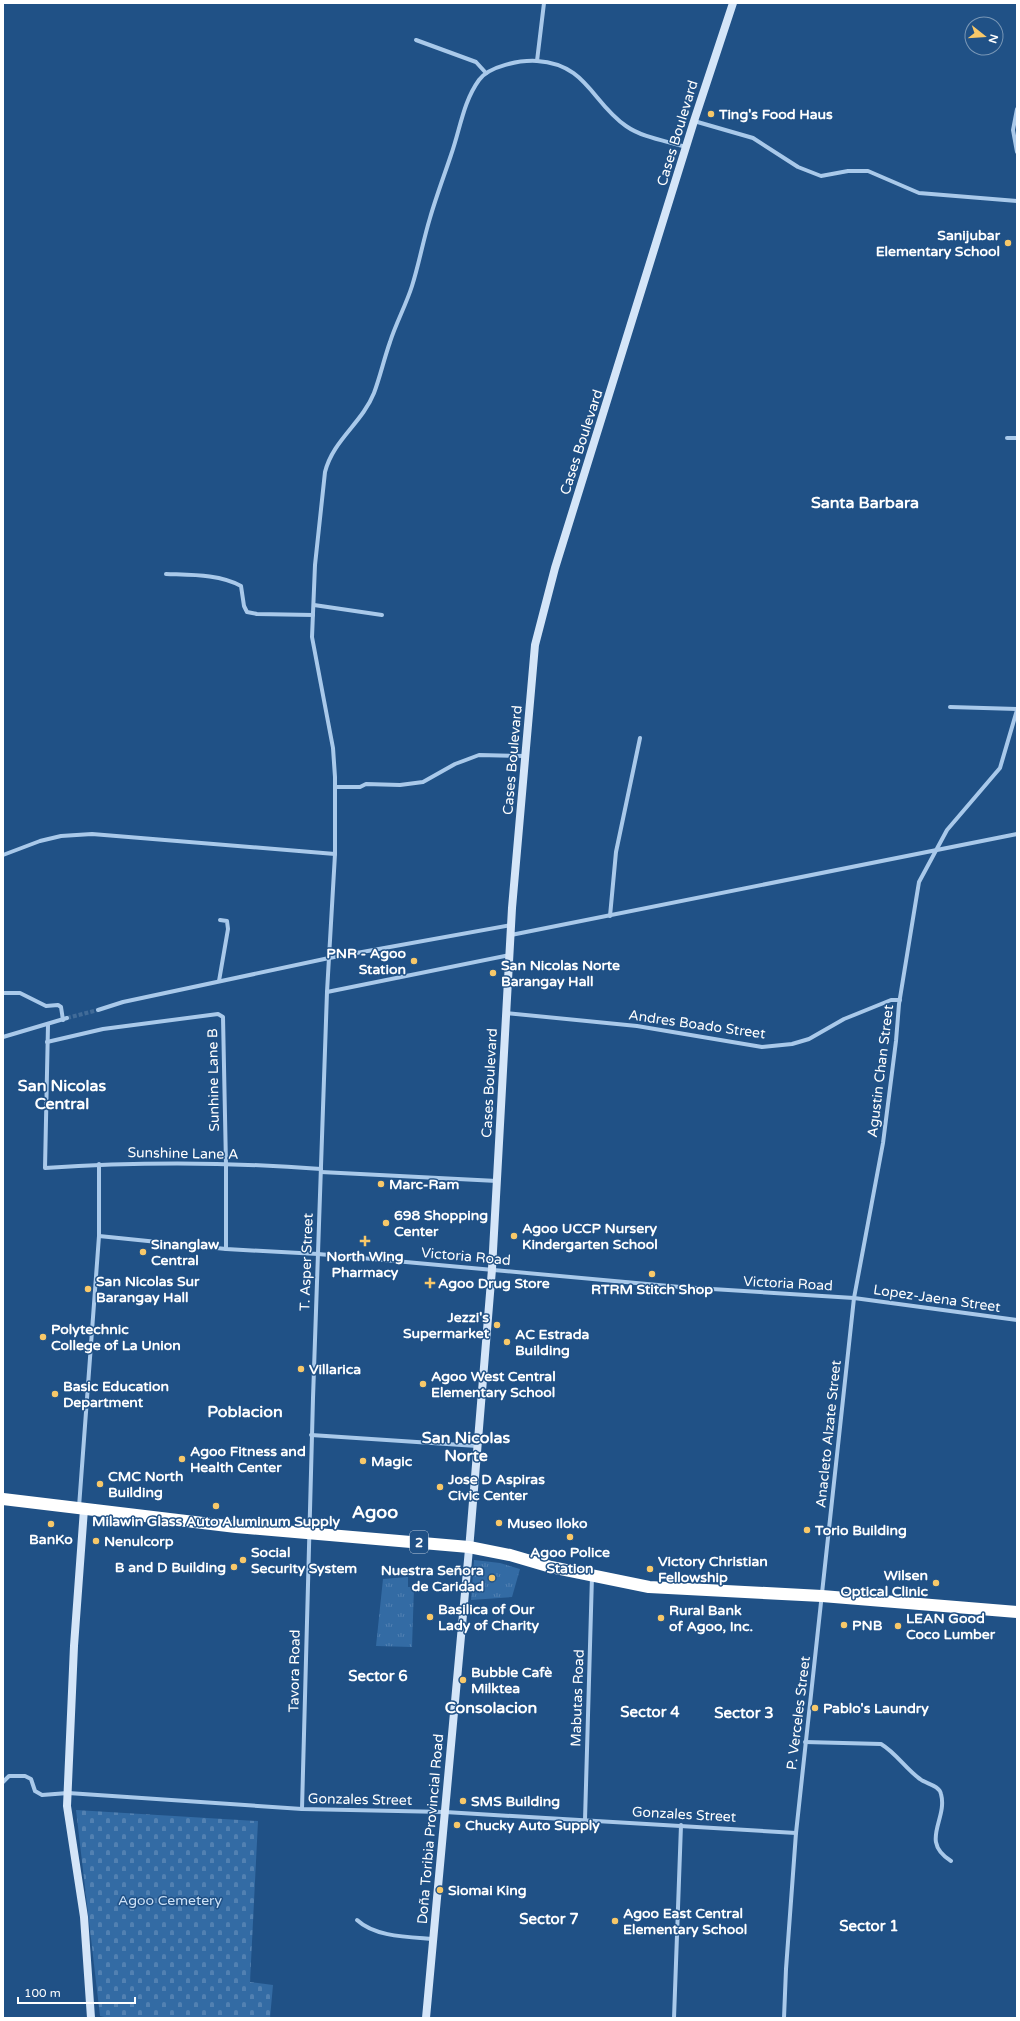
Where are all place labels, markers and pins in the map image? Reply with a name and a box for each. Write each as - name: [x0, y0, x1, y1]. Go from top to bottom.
- place label: Ting's Food Haus: [718, 106, 833, 123]
- marker: Ting's Food Haus: [706, 109, 716, 119]
- place label: Sanijubar Elementary School: [876, 227, 1001, 260]
- marker: Sanijubar Elementary School: [1003, 238, 1013, 248]
- place label: PNR - Agoo Station: [326, 945, 406, 978]
- marker: PNR - Agoo Station: [409, 956, 419, 966]
- place label: San Nicolas Norte Barangay Hall: [501, 957, 620, 990]
- marker: San Nicolas Norte Barangay Hall: [488, 968, 498, 978]
- place label: Marc-Ram: [389, 1176, 459, 1193]
- marker: Marc-Ram: [376, 1179, 386, 1189]
- place label: 698 Shopping Center: [394, 1207, 488, 1240]
- marker: 698 Shopping Center: [381, 1218, 391, 1228]
- place label: Agoo UCCP Nursery Kindergarten School: [522, 1220, 658, 1253]
- marker: Agoo UCCP Nursery Kindergarten School: [509, 1231, 519, 1241]
- place label: Sinanglaw Central: [151, 1236, 219, 1269]
- marker: North Wing Pharmacy: [360, 1236, 370, 1246]
- marker: Sinanglaw Central: [138, 1247, 148, 1257]
- place label: North Wing Pharmacy: [326, 1248, 404, 1281]
- marker: RTRM Stitch Shop: [647, 1269, 657, 1279]
- place label: San Nicolas Sur Barangay Hall: [96, 1273, 200, 1306]
- place label: Agoo Drug Store: [438, 1275, 550, 1292]
- marker: Agoo Drug Store: [425, 1278, 435, 1288]
- place label: RTRM Stitch Shop: [591, 1281, 713, 1298]
- marker: San Nicolas Sur Barangay Hall: [83, 1284, 93, 1294]
- place label: Jezzi's Supermarket: [403, 1309, 490, 1342]
- marker: Jezzi's Supermarket: [492, 1320, 502, 1330]
- place label: Polytechnic College of La Union: [51, 1321, 181, 1354]
- place label: AC Estrada Building: [515, 1326, 590, 1359]
- marker: Polytechnic College of La Union: [38, 1332, 48, 1342]
- marker: AC Estrada Building: [502, 1337, 512, 1347]
- place label: Villarica: [309, 1361, 361, 1378]
- marker: Villarica: [296, 1364, 306, 1374]
- place label: Agoo West Central Elementary School: [431, 1368, 556, 1401]
- place label: Basic Education Department: [63, 1378, 169, 1411]
- marker: Agoo West Central Elementary School: [418, 1379, 428, 1389]
- marker: Basic Education Department: [50, 1389, 60, 1399]
- place label: Agoo Fitness and Health Center: [190, 1443, 306, 1476]
- place label: Magic: [371, 1453, 413, 1470]
- marker: Agoo Fitness and Health Center: [177, 1454, 187, 1464]
- marker: Magic: [358, 1456, 368, 1466]
- place label: CMC North Building: [108, 1468, 183, 1501]
- place label: Jose D Aspiras Civic Center: [447, 1471, 545, 1504]
- marker: CMC North Building: [95, 1479, 105, 1489]
- marker: Jose D Aspiras Civic Center: [435, 1482, 445, 1492]
- marker: Milawin Glass Auto Aluminum Supply: [211, 1501, 221, 1511]
- place label: Milawin Glass Auto Aluminum Supply: [92, 1513, 340, 1530]
- place label: Museo Iloko: [507, 1515, 588, 1532]
- marker: Museo Iloko: [494, 1518, 504, 1528]
- marker: BanKo: [46, 1519, 56, 1529]
- place label: Torio Building: [814, 1522, 907, 1539]
- marker: Torio Building: [802, 1525, 812, 1535]
- place label: BanKo: [29, 1531, 73, 1548]
- marker: Agoo Police Station: [565, 1532, 575, 1542]
- place label: Nenulcorp: [104, 1533, 174, 1550]
- marker: Nenulcorp: [91, 1536, 101, 1546]
- place label: Social Security System: [251, 1544, 357, 1577]
- place label: Agoo Police Station: [530, 1544, 610, 1577]
- place label: Victory Christian Fellowship: [658, 1553, 768, 1586]
- marker: Social Security System: [238, 1555, 248, 1565]
- place label: B and D Building: [115, 1559, 226, 1576]
- marker: B and D Building: [229, 1562, 239, 1572]
- place label: Nuestra Señora de Caridad: [381, 1562, 484, 1595]
- marker: Victory Christian Fellowship: [645, 1564, 655, 1574]
- place label: Wilsen Optical Clinic: [841, 1567, 929, 1600]
- marker: Nuestra Señora de Caridad: [487, 1573, 497, 1583]
- marker: Wilsen Optical Clinic: [931, 1578, 941, 1588]
- place label: Basilica of Our Lady of Charity: [438, 1601, 540, 1634]
- place label: Rural Bank of Agoo, Inc.: [669, 1602, 753, 1635]
- place label: LEAN Good Coco Lumber: [906, 1610, 996, 1643]
- marker: Basilica of Our Lady of Charity: [425, 1612, 435, 1622]
- marker: Rural Bank of Agoo, Inc.: [656, 1613, 666, 1623]
- place label: PNB: [852, 1617, 883, 1634]
- marker: PNB: [839, 1620, 849, 1630]
- marker: LEAN Good Coco Lumber: [893, 1621, 903, 1631]
- place label: Bubble Cafè Milktea: [471, 1664, 552, 1697]
- marker: Bubble Cafè Milktea: [458, 1675, 468, 1685]
- place label: Pablo's Laundry: [823, 1700, 929, 1717]
- marker: Pablo's Laundry: [810, 1703, 820, 1713]
- place label: SMS Building: [471, 1793, 560, 1810]
- marker: SMS Building: [458, 1796, 468, 1806]
- place label: Chucky Auto Supply: [465, 1817, 600, 1834]
- marker: Chucky Auto Supply: [452, 1820, 462, 1830]
- place label: Siomai King: [448, 1882, 527, 1899]
- marker: Siomai King: [435, 1885, 445, 1895]
- place label: Agoo East Central Elementary School: [623, 1905, 747, 1938]
- marker: Agoo East Central Elementary School: [610, 1916, 620, 1926]

